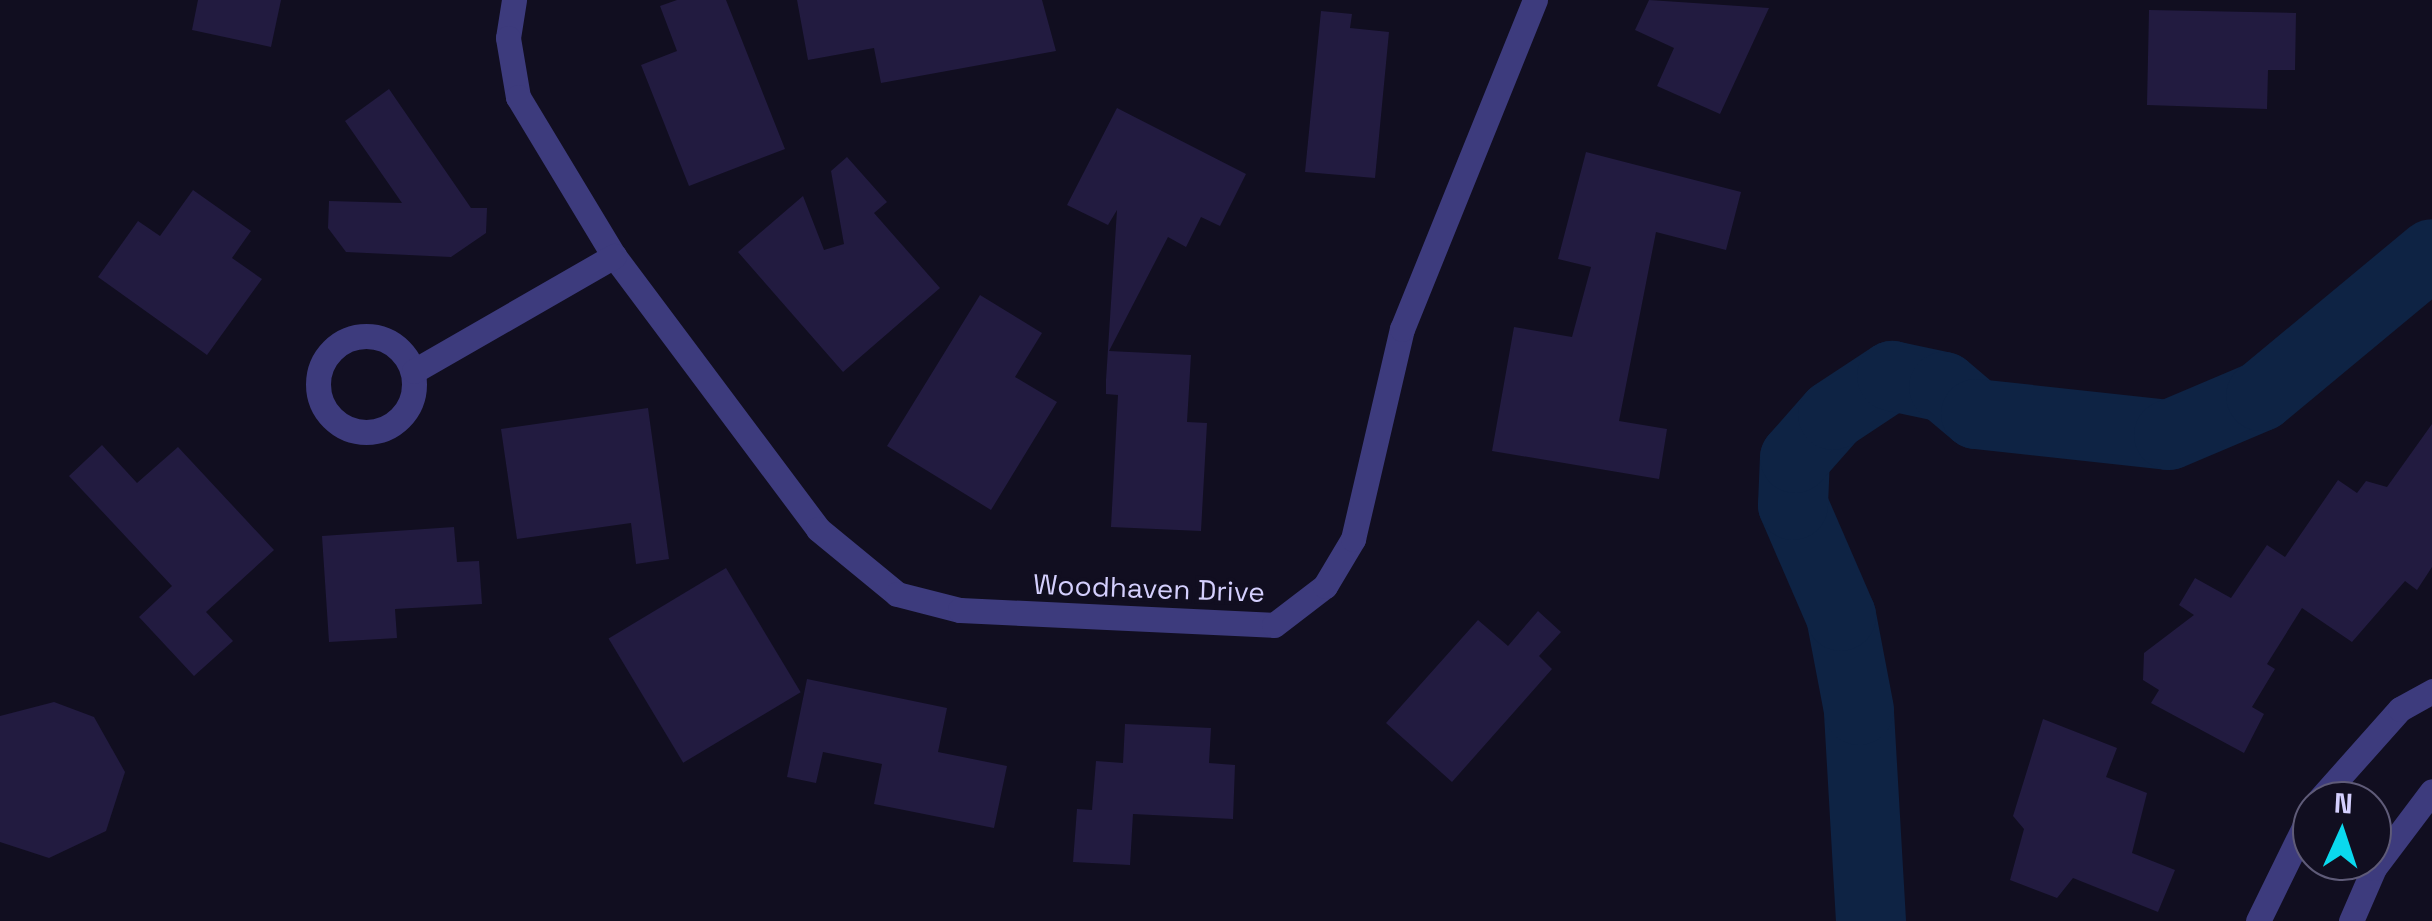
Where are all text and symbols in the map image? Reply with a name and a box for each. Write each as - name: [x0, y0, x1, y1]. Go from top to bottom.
- street label: Woodhaven Drive: [1033, 567, 1265, 609]
- north arrow: [2292, 781, 2392, 881]
- text: N: [2333, 785, 2354, 822]

